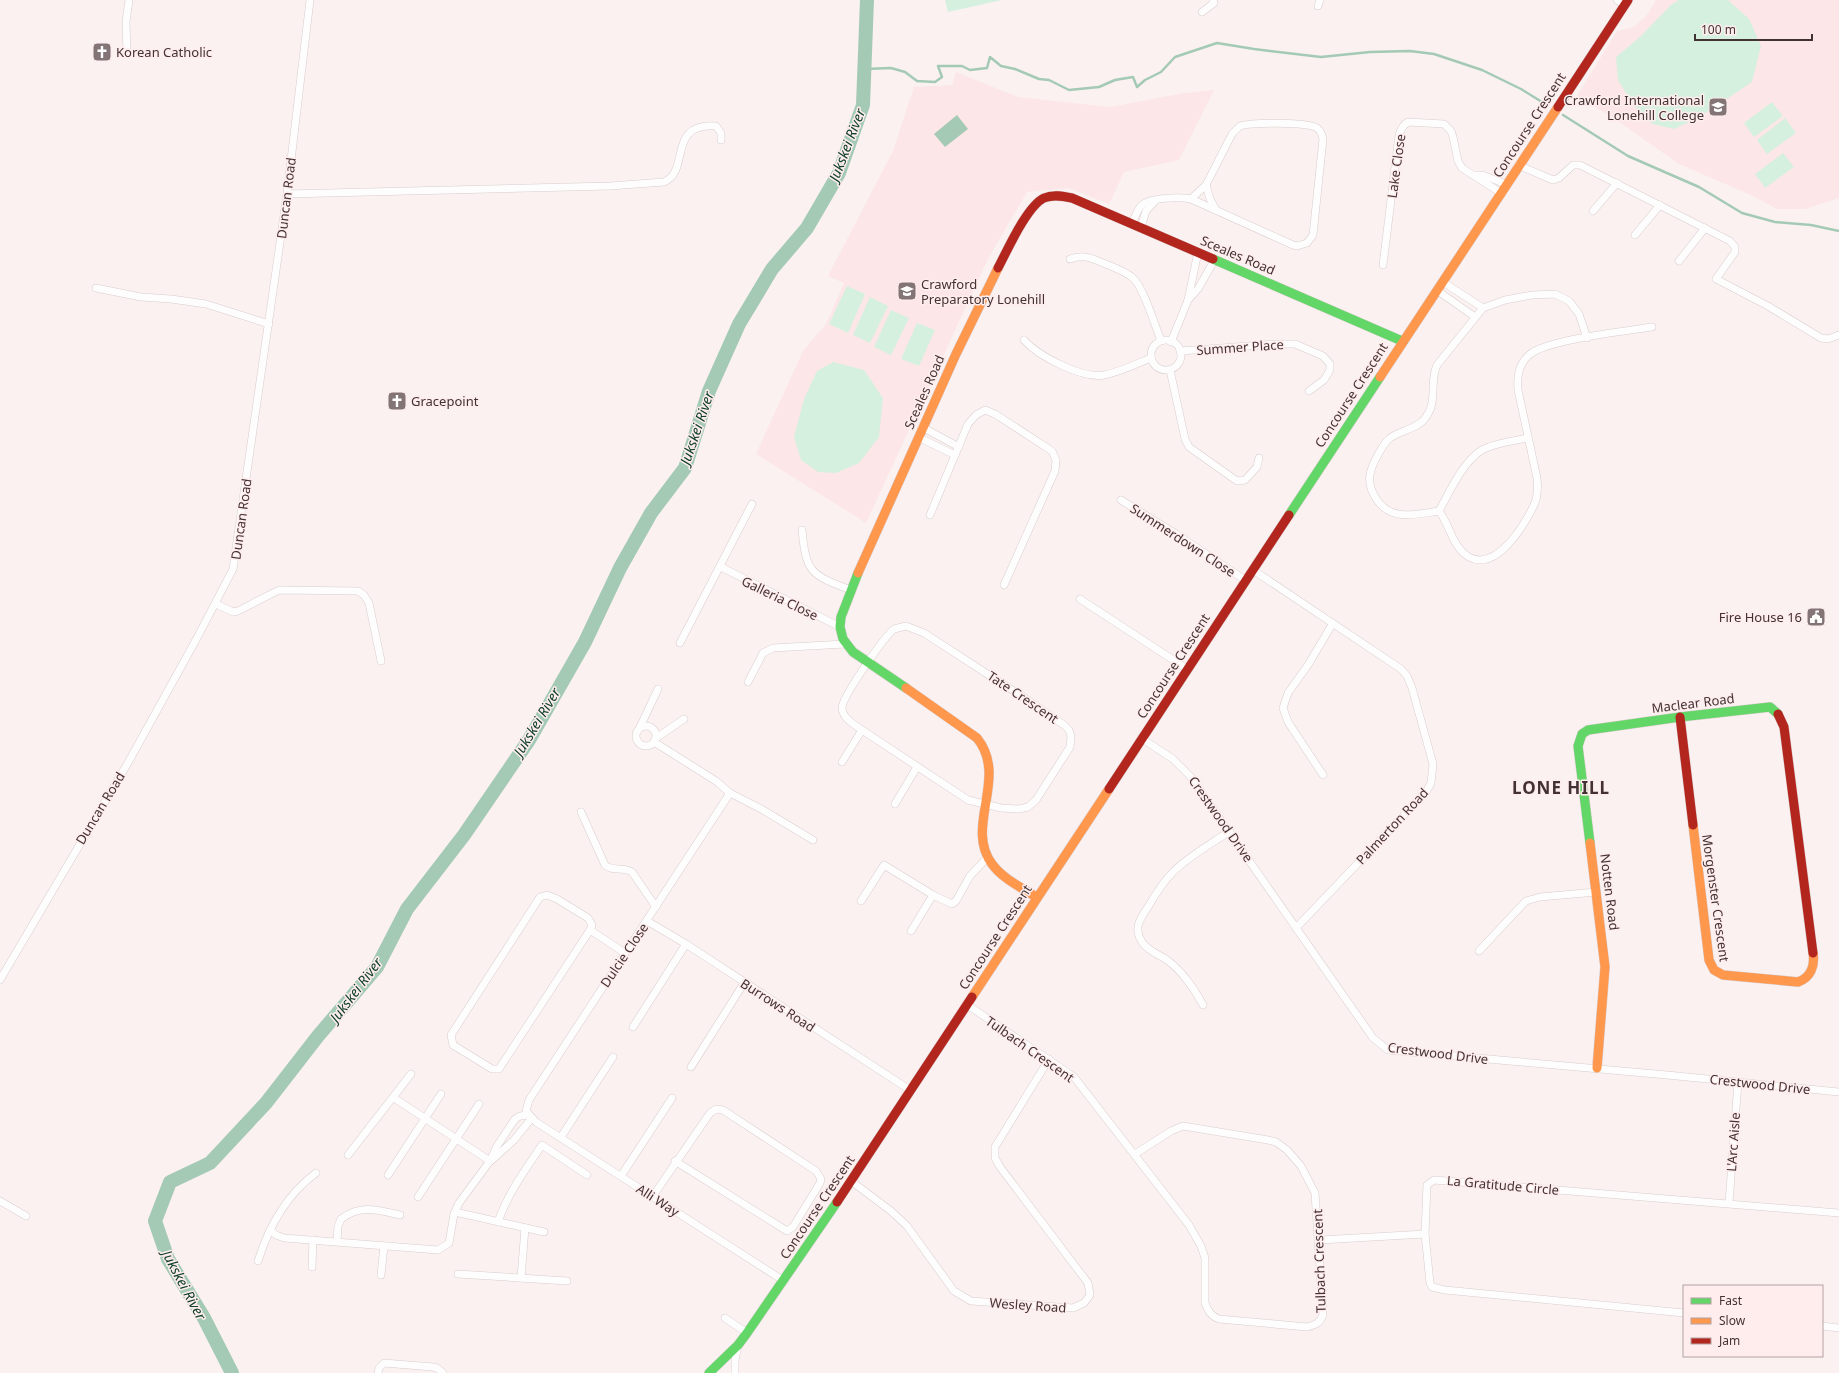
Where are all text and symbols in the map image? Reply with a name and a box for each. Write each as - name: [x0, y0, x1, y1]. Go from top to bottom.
- scale bar: [1695, 16, 1812, 42]
- text: 100 m: [1701, 21, 1736, 38]
- church icon: Korean Catholic: [91, 41, 113, 63]
- place label: Korean Catholic: [116, 43, 212, 61]
- street label: Concourse Crescent: [1488, 69, 1570, 181]
- place label: Crawford International Lonehill College: [1565, 91, 1704, 124]
- school or university icon: Crawford International Lonehill College: [1707, 96, 1729, 118]
- water label: Jukskei River: [823, 105, 869, 187]
- street label: Lake Close: [1383, 133, 1409, 199]
- street label: Duncan Road: [272, 156, 300, 240]
- street label: Sceales Road: [1198, 231, 1278, 279]
- place label: Crawford Preparatory Lonehill: [921, 275, 1045, 308]
- school or university icon: Crawford Preparatory Lonehill: [896, 280, 918, 302]
- street label: Summer Place: [1196, 335, 1284, 359]
- street label: Concourse Crescent: [1310, 339, 1392, 451]
- street label: Sceales Road: [900, 352, 948, 432]
- water label: Jukskei River: [674, 388, 718, 470]
- church icon: Gracepoint: [386, 390, 408, 412]
- place label: Gracepoint: [411, 392, 479, 410]
- street label: Duncan Road: [226, 477, 256, 561]
- street label: Summerdown Close: [1127, 499, 1239, 581]
- street label: Galleria Close: [739, 572, 821, 624]
- public building icon: Fire House 16: [1805, 606, 1827, 628]
- place label: Fire House 16: [1719, 608, 1802, 626]
- street label: Concourse Crescent: [1132, 610, 1214, 722]
- street label: Tate Crescent: [984, 667, 1062, 728]
- water label: Jukskei River: [507, 684, 565, 762]
- street label: Maclear Road: [1651, 689, 1735, 717]
- street label: Duncan Road: [71, 768, 129, 848]
- street label: Crestwood Drive: [1185, 772, 1257, 866]
- district label: LONE HILL: [1512, 776, 1610, 799]
- street label: Palmerton Road: [1352, 784, 1432, 868]
- street label: Morgenster Crescent: [1698, 833, 1734, 963]
- street label: Notten Road: [1596, 853, 1624, 931]
- street label: Concourse Crescent: [954, 881, 1036, 993]
- street label: Dulcie Close: [596, 919, 652, 991]
- water label: Jukskei River: [323, 953, 386, 1028]
- street label: Burrows Road: [737, 974, 819, 1036]
- street label: Tulbach Crescent: [982, 1012, 1078, 1086]
- street label: Crestwood Drive: [1387, 1038, 1489, 1068]
- street label: Crestwood Drive: [1709, 1070, 1811, 1098]
- street label: L'Arc Aisle: [1722, 1112, 1744, 1172]
- street label: Concourse Crescent: [775, 1151, 859, 1263]
- street label: La Gratitude Circle: [1446, 1171, 1560, 1199]
- street label: Alli Way: [633, 1180, 683, 1221]
- street label: Tulbach Crescent: [1308, 1208, 1330, 1313]
- water label: Jukskei River: [157, 1244, 211, 1323]
- legend: [1683, 1285, 1823, 1357]
- text: Fast: [1719, 1292, 1743, 1309]
- street label: Wesley Road: [989, 1293, 1067, 1317]
- text: Slow: [1719, 1312, 1746, 1329]
- text: Jam: [1718, 1332, 1740, 1349]

